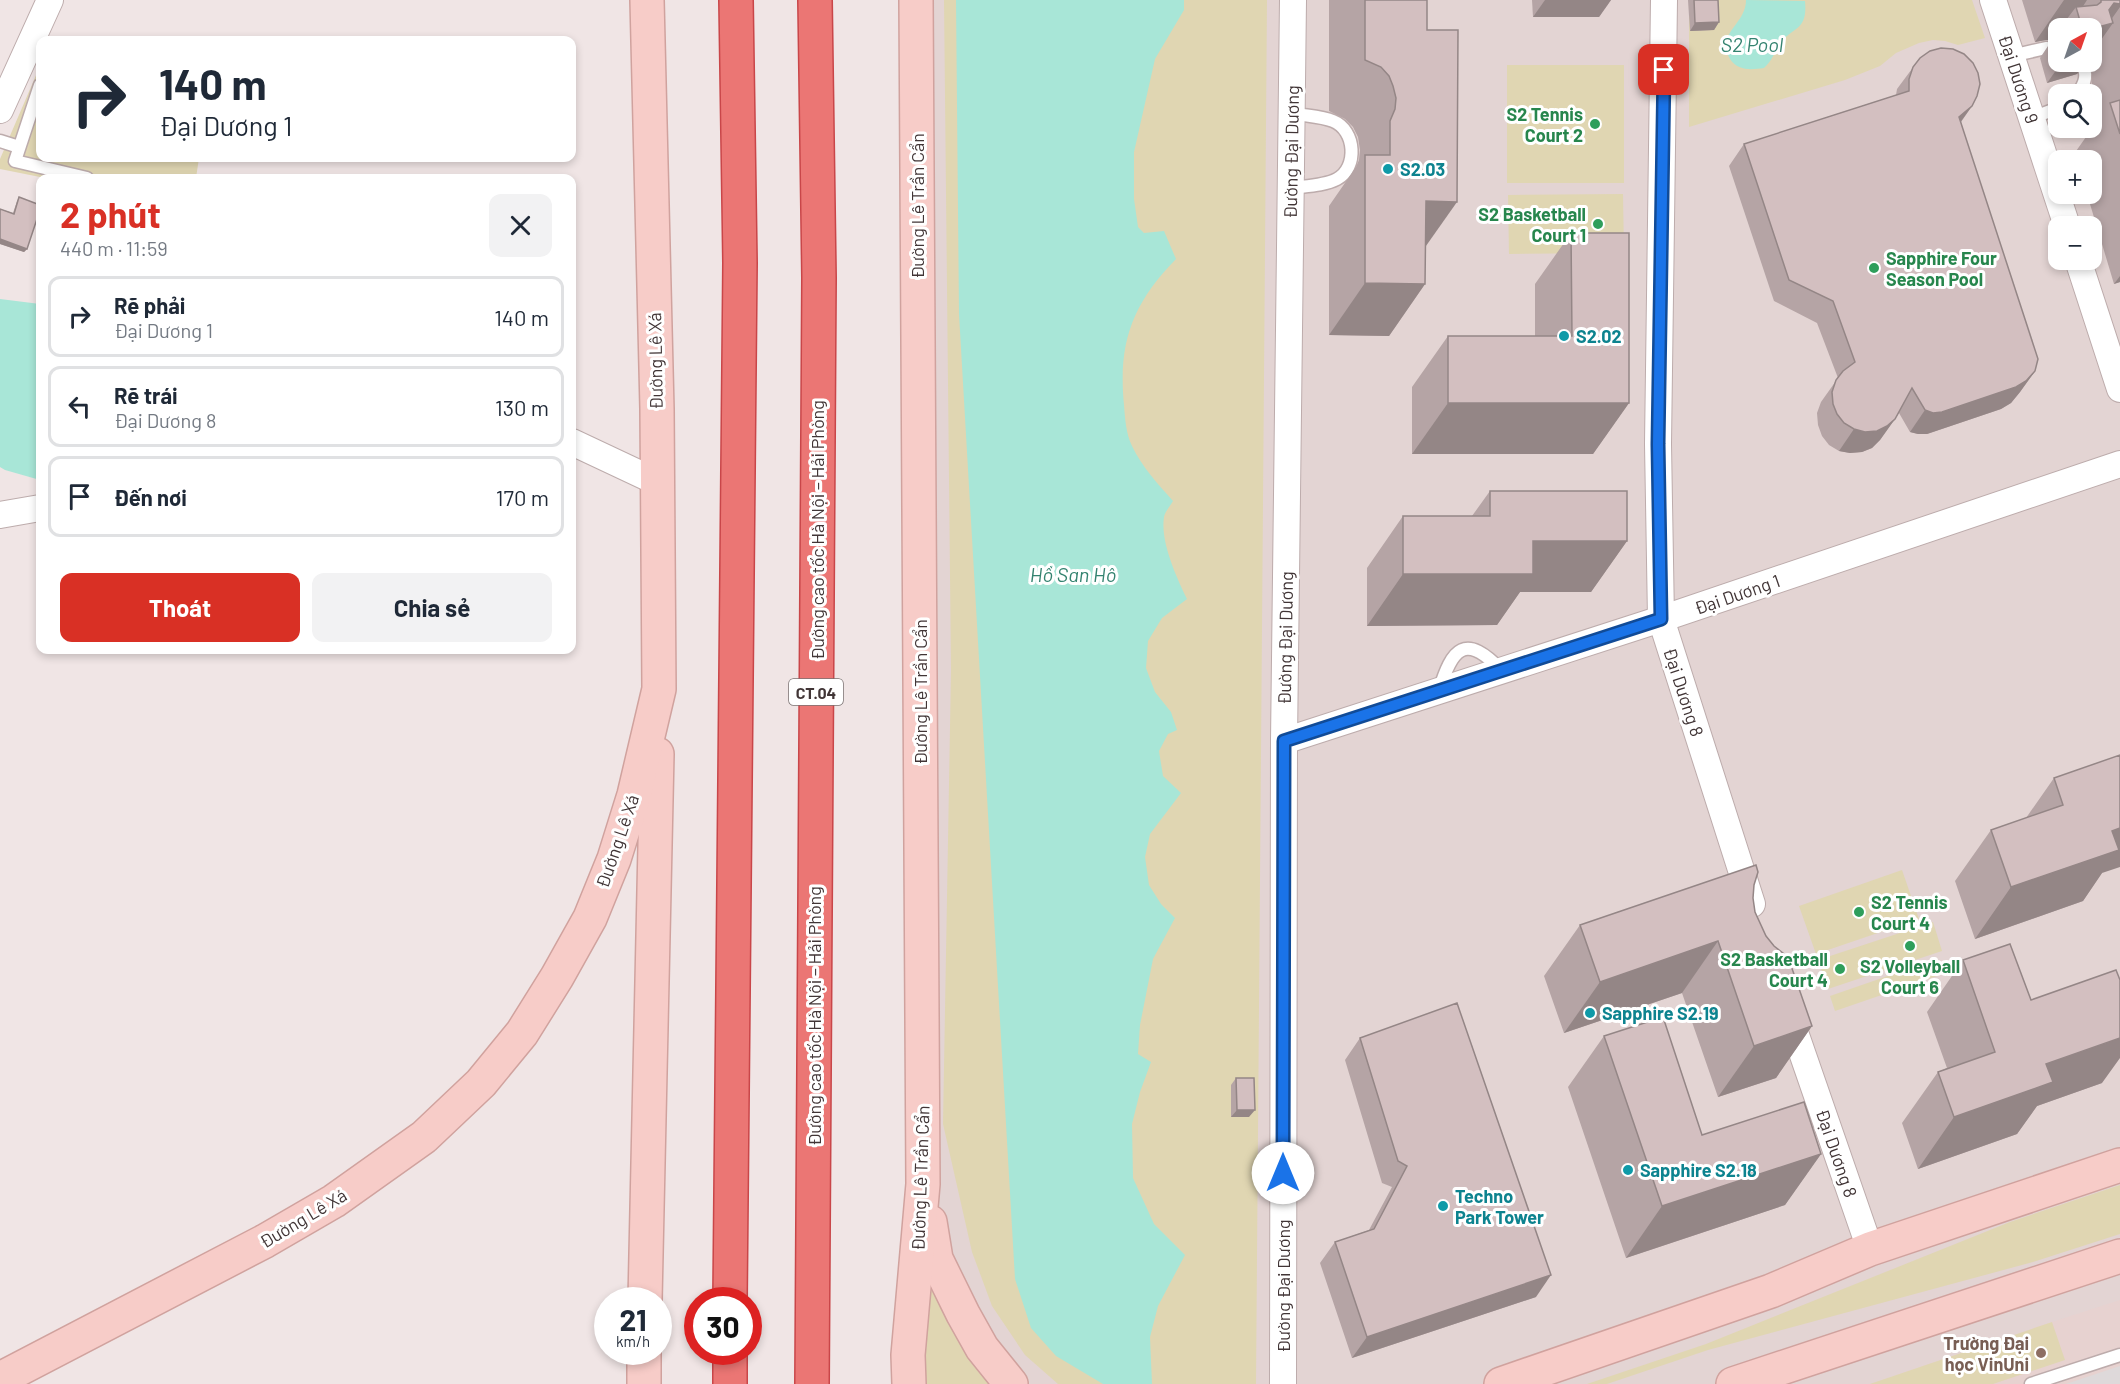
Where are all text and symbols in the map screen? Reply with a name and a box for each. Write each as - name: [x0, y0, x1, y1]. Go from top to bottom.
- north arrow: [2048, 18, 2102, 72]
- map controls: [2048, 18, 2102, 270]
- water label: S2 Pool: [1721, 32, 1784, 56]
- street label: Đại Dương 9: [1994, 32, 2044, 126]
- pin: [1638, 44, 1689, 95]
- icon: arrive: [1647, 53, 1680, 86]
- text: 140 m: [159, 58, 267, 108]
- icon: right: [60, 60, 138, 138]
- button: search: [2048, 84, 2102, 138]
- street label: Đường Đại Dương: [1279, 85, 1303, 219]
- place label: S2 Tennis Court 2: [1506, 103, 1583, 146]
- text: Đại Dương 1: [159, 109, 293, 141]
- marker: S2 Tennis Court 2: [1588, 117, 1602, 131]
- street label: Đường Lê Trần Cẩn: [906, 133, 928, 279]
- button: +: [2048, 150, 2102, 204]
- place label: S2.03: [1400, 158, 1445, 180]
- marker: S2.03: [1381, 162, 1395, 176]
- text: 2 phút: [60, 192, 161, 235]
- button: close: [489, 194, 552, 257]
- place label: S2 Basketball Court 1: [1478, 203, 1586, 246]
- button: −: [2048, 216, 2102, 270]
- marker: S2 Basketball Court 1: [1591, 217, 1605, 231]
- text: 440 m · 11:59: [60, 236, 168, 260]
- place label: Sapphire Four Season Pool: [1886, 247, 1997, 290]
- marker: Sapphire Four Season Pool: [1867, 261, 1881, 275]
- text: Rẽ phải: [114, 292, 185, 318]
- icon: right: [63, 300, 96, 333]
- text: 140 m: [494, 304, 549, 330]
- street label: Đường Lê Xá: [643, 312, 667, 410]
- text: Đại Dương 1: [114, 318, 213, 342]
- place label: S2.02: [1576, 325, 1622, 347]
- marker: S2.02: [1557, 329, 1571, 343]
- text: Rẽ trái: [114, 382, 178, 408]
- icon: left: [63, 390, 96, 423]
- text: 130 m: [495, 394, 549, 420]
- street label: Đường cao tốc Hà Nội – Hải Phòng: [806, 400, 828, 660]
- text: Đại Dương 8: [114, 408, 216, 432]
- icon: arrive: [63, 480, 96, 513]
- text: Đến nơi: [114, 484, 187, 510]
- text: 170 m: [496, 484, 549, 510]
- water label: Hồ San Hô: [1030, 562, 1116, 586]
- street label: Đại Dương 1: [1691, 569, 1783, 619]
- street label: Đường Đại Dương: [1273, 571, 1297, 705]
- button: Thoát: [60, 573, 300, 642]
- button: Chia sẻ: [312, 573, 552, 642]
- street label: Đường Lê Trần Cẩn: [909, 619, 931, 765]
- street label: Đại Dương 8: [1659, 645, 1709, 739]
- road number: CT.04: [789, 679, 843, 705]
- street label: Đường Lê Xá: [591, 791, 643, 891]
- street label: Đường cao tốc Hà Nội – Hải Phòng: [803, 886, 825, 1146]
- place label: S2 Tennis Court 4: [1871, 891, 1948, 934]
- marker: S2 Tennis Court 4: [1852, 905, 1866, 919]
- marker: S2 Volleyball Court 6: [1903, 939, 1917, 953]
- place label: S2 Basketball Court 4: [1720, 948, 1828, 991]
- place label: S2 Volleyball Court 6: [1860, 955, 1960, 998]
- marker: S2 Basketball Court 4: [1833, 962, 1847, 976]
- place label: Sapphire S2.19: [1602, 1002, 1719, 1024]
- marker: Sapphire S2.19: [1583, 1006, 1597, 1020]
- street label: Đường Lê Trần Cẩn: [906, 1105, 934, 1251]
- street label: Đại Dương 8: [1812, 1106, 1862, 1200]
- position arrow: [1251, 1141, 1315, 1205]
- place label: Sapphire S2.18: [1640, 1159, 1757, 1181]
- marker: Sapphire S2.18: [1621, 1163, 1635, 1177]
- street label: Đường Lê Xá: [256, 1183, 350, 1253]
- place label: Techno Park Tower: [1455, 1185, 1544, 1228]
- marker: Techno Park Tower: [1436, 1199, 1450, 1213]
- street label: Đường Đại Dương: [1272, 1219, 1294, 1353]
- speed limit sign: 30: [684, 1287, 762, 1365]
- text: 21: [619, 1301, 647, 1337]
- text: km/h: [616, 1332, 650, 1350]
- place label: Trường Đại học VinUni: [1943, 1332, 2029, 1375]
- marker: Trường Đại học VinUni: [2034, 1346, 2048, 1360]

